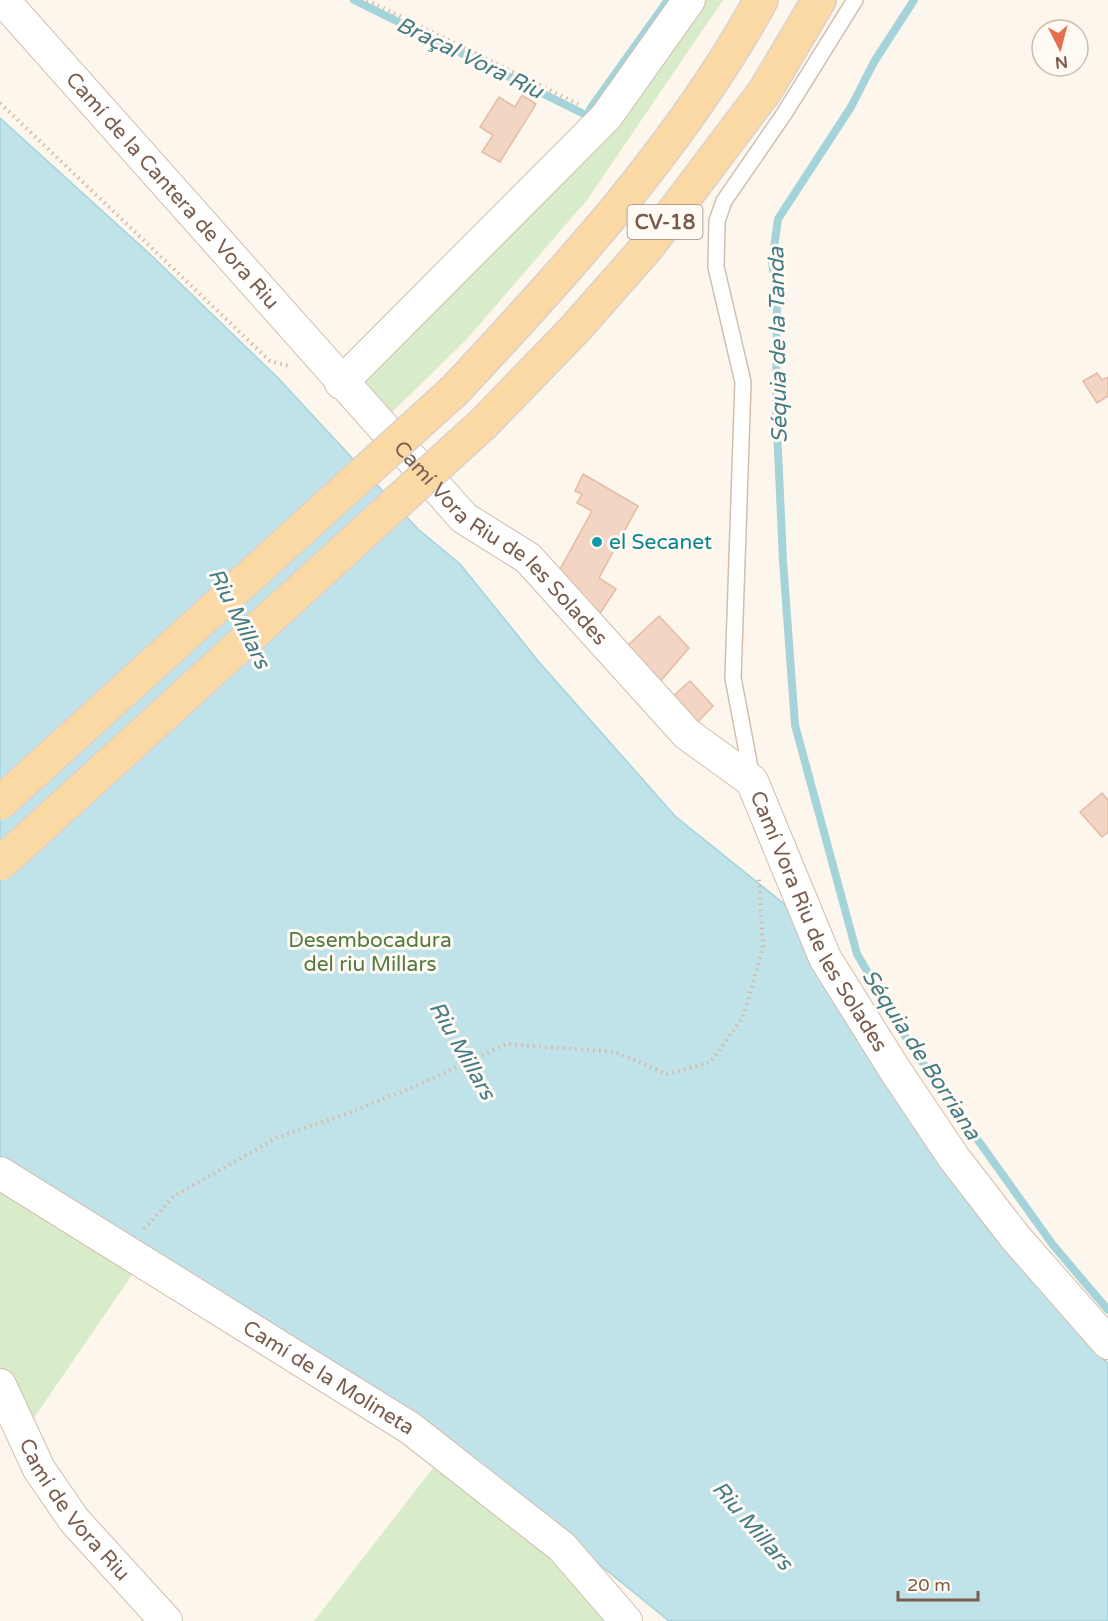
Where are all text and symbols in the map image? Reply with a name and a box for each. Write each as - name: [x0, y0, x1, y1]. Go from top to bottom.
- water label: Braçal Vora Riu: [392, 11, 548, 105]
- north arrow: [1030, 18, 1090, 78]
- text: N: [1054, 51, 1069, 73]
- street label: Camí de la Cantera de Vora Riu: [60, 67, 284, 314]
- road number: CV-18: [628, 205, 702, 239]
- water label: Séquia de la Tanda: [763, 246, 793, 443]
- street label: Camí Vora Riu de les Solades: [388, 436, 613, 651]
- place label: el Secanet: [609, 530, 712, 555]
- marker: el Secanet: [590, 535, 604, 549]
- water label: Riu Millars: [203, 564, 276, 674]
- street label: Camí Vora Riu de les Solades: [744, 787, 892, 1057]
- park label: Desembocadura del riu Millars: [288, 928, 452, 977]
- water label: Séquia de Borriana: [856, 964, 986, 1145]
- water label: Riu Millars: [424, 997, 501, 1105]
- street label: Camí de la Molineta: [238, 1315, 419, 1441]
- street label: Camí de Vora Riu: [14, 1435, 135, 1586]
- water label: Riu Millars: [707, 1476, 799, 1576]
- scale bar: [898, 1564, 978, 1602]
- text: 20 m: [907, 1574, 951, 1596]

